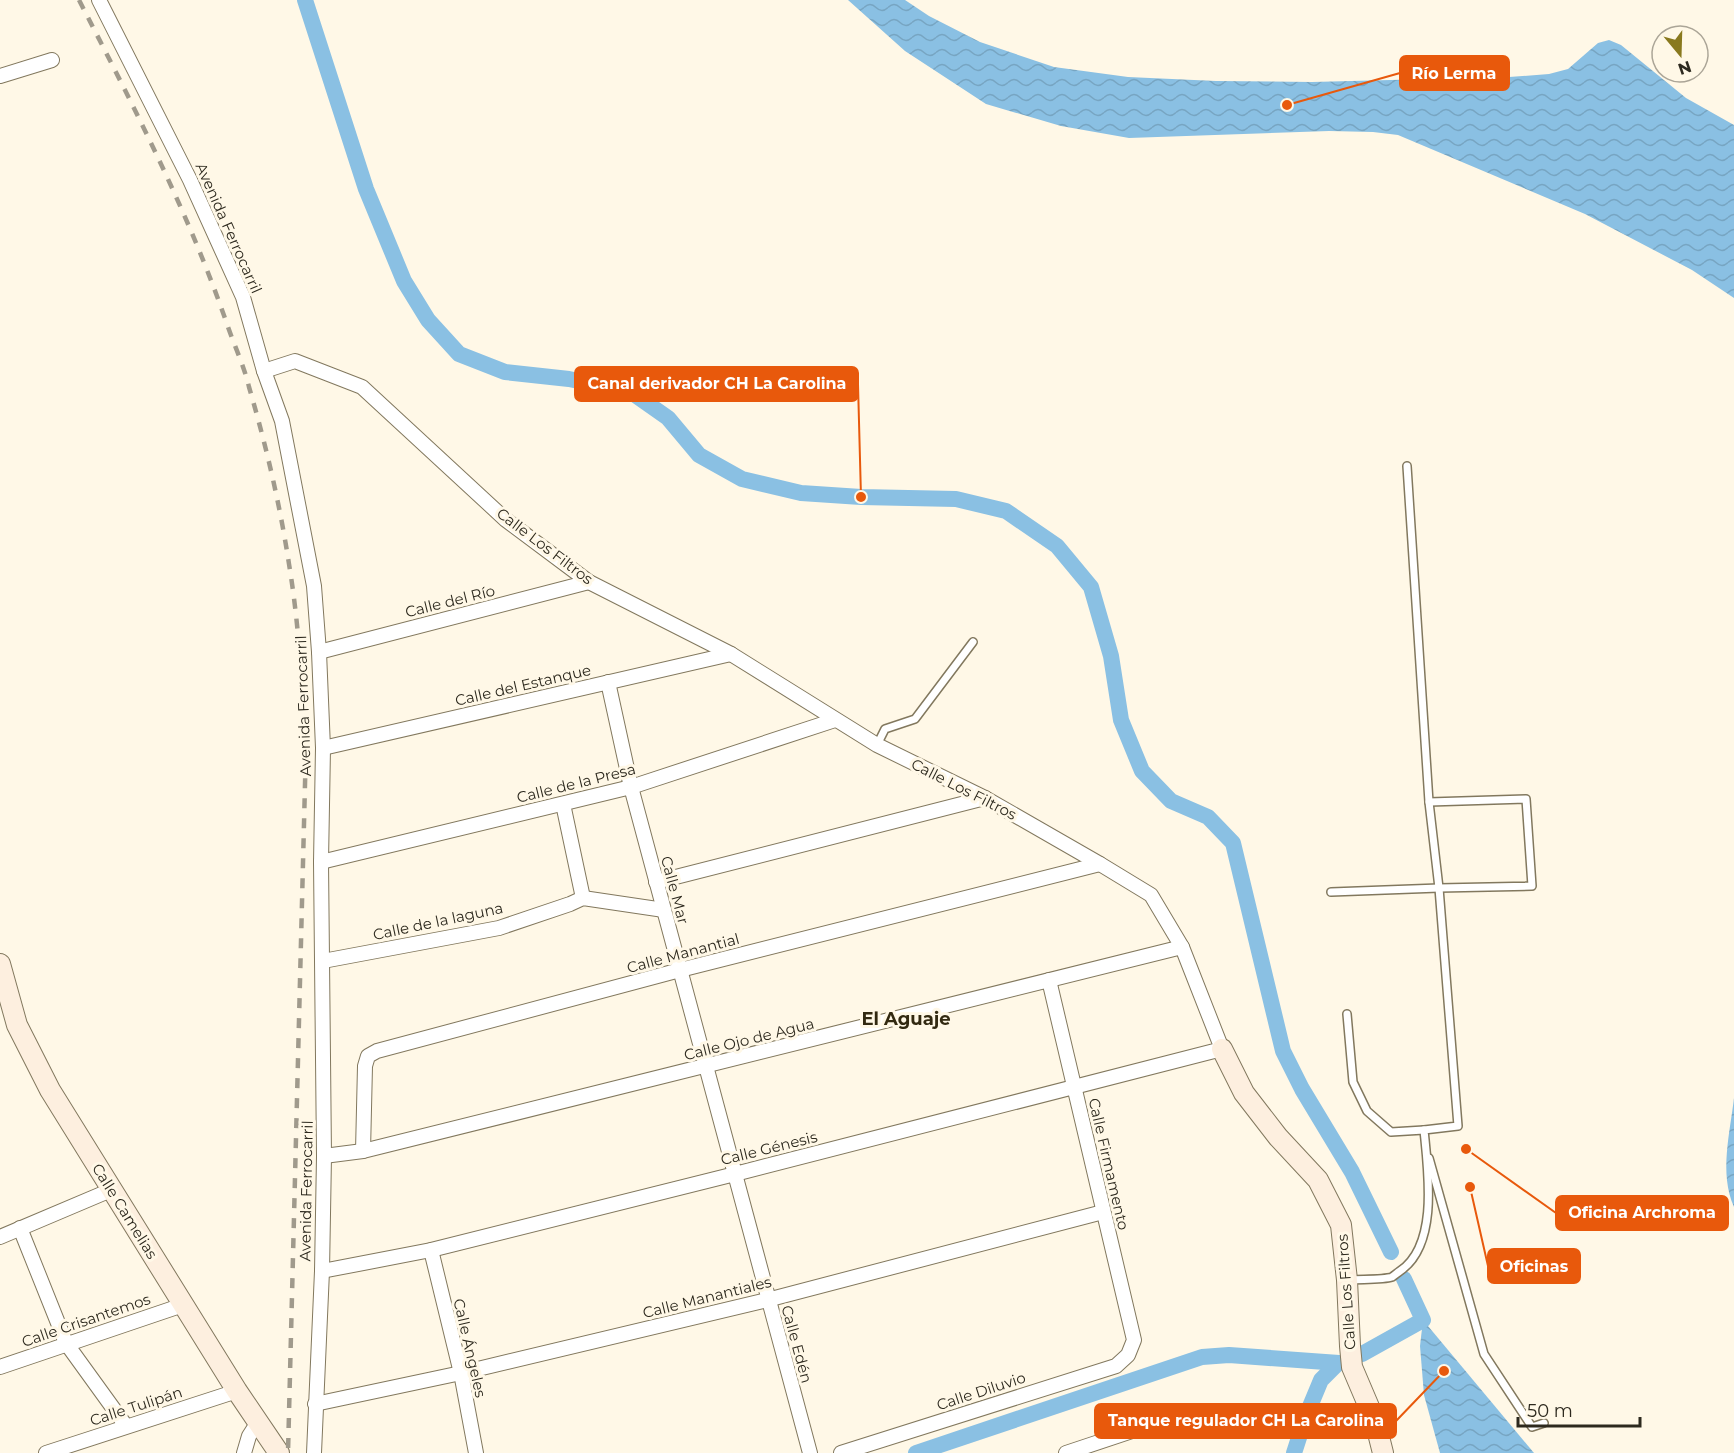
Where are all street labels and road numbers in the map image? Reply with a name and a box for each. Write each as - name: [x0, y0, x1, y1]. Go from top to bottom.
- street label: Avenida Ferrocarril: [192, 160, 266, 296]
- street label: Calle Los Filtros: [493, 504, 597, 588]
- street label: Calle del Río: [403, 581, 497, 621]
- street label: Avenida Ferrocarril: [291, 635, 315, 777]
- street label: Calle del Estanque: [453, 660, 593, 710]
- street label: Calle Los Filtros: [908, 754, 1020, 824]
- street label: Calle de la Presa: [515, 759, 637, 807]
- street label: Calle Mar: [657, 854, 693, 926]
- street label: Calle de la laguna: [371, 898, 505, 944]
- street label: Calle Manantial: [625, 929, 741, 977]
- street label: Calle Ojo de Agua: [682, 1014, 816, 1064]
- street label: Calle Firmamento: [1085, 1096, 1133, 1232]
- street label: Avenida Ferrocarril: [295, 1120, 317, 1262]
- street label: Calle Génesis: [719, 1127, 819, 1169]
- street label: Calle Camelias: [88, 1160, 162, 1262]
- street label: Calle Los Filtros: [1332, 1234, 1360, 1350]
- street label: Calle Manantiales: [641, 1272, 773, 1322]
- street label: Calle Crisantemos: [19, 1289, 153, 1351]
- street label: Calle Ángeles: [449, 1297, 491, 1399]
- street label: Calle Edén: [778, 1303, 816, 1385]
- street label: Calle Diluvio: [934, 1368, 1028, 1414]
- street label: Calle Tulipán: [87, 1382, 185, 1430]

